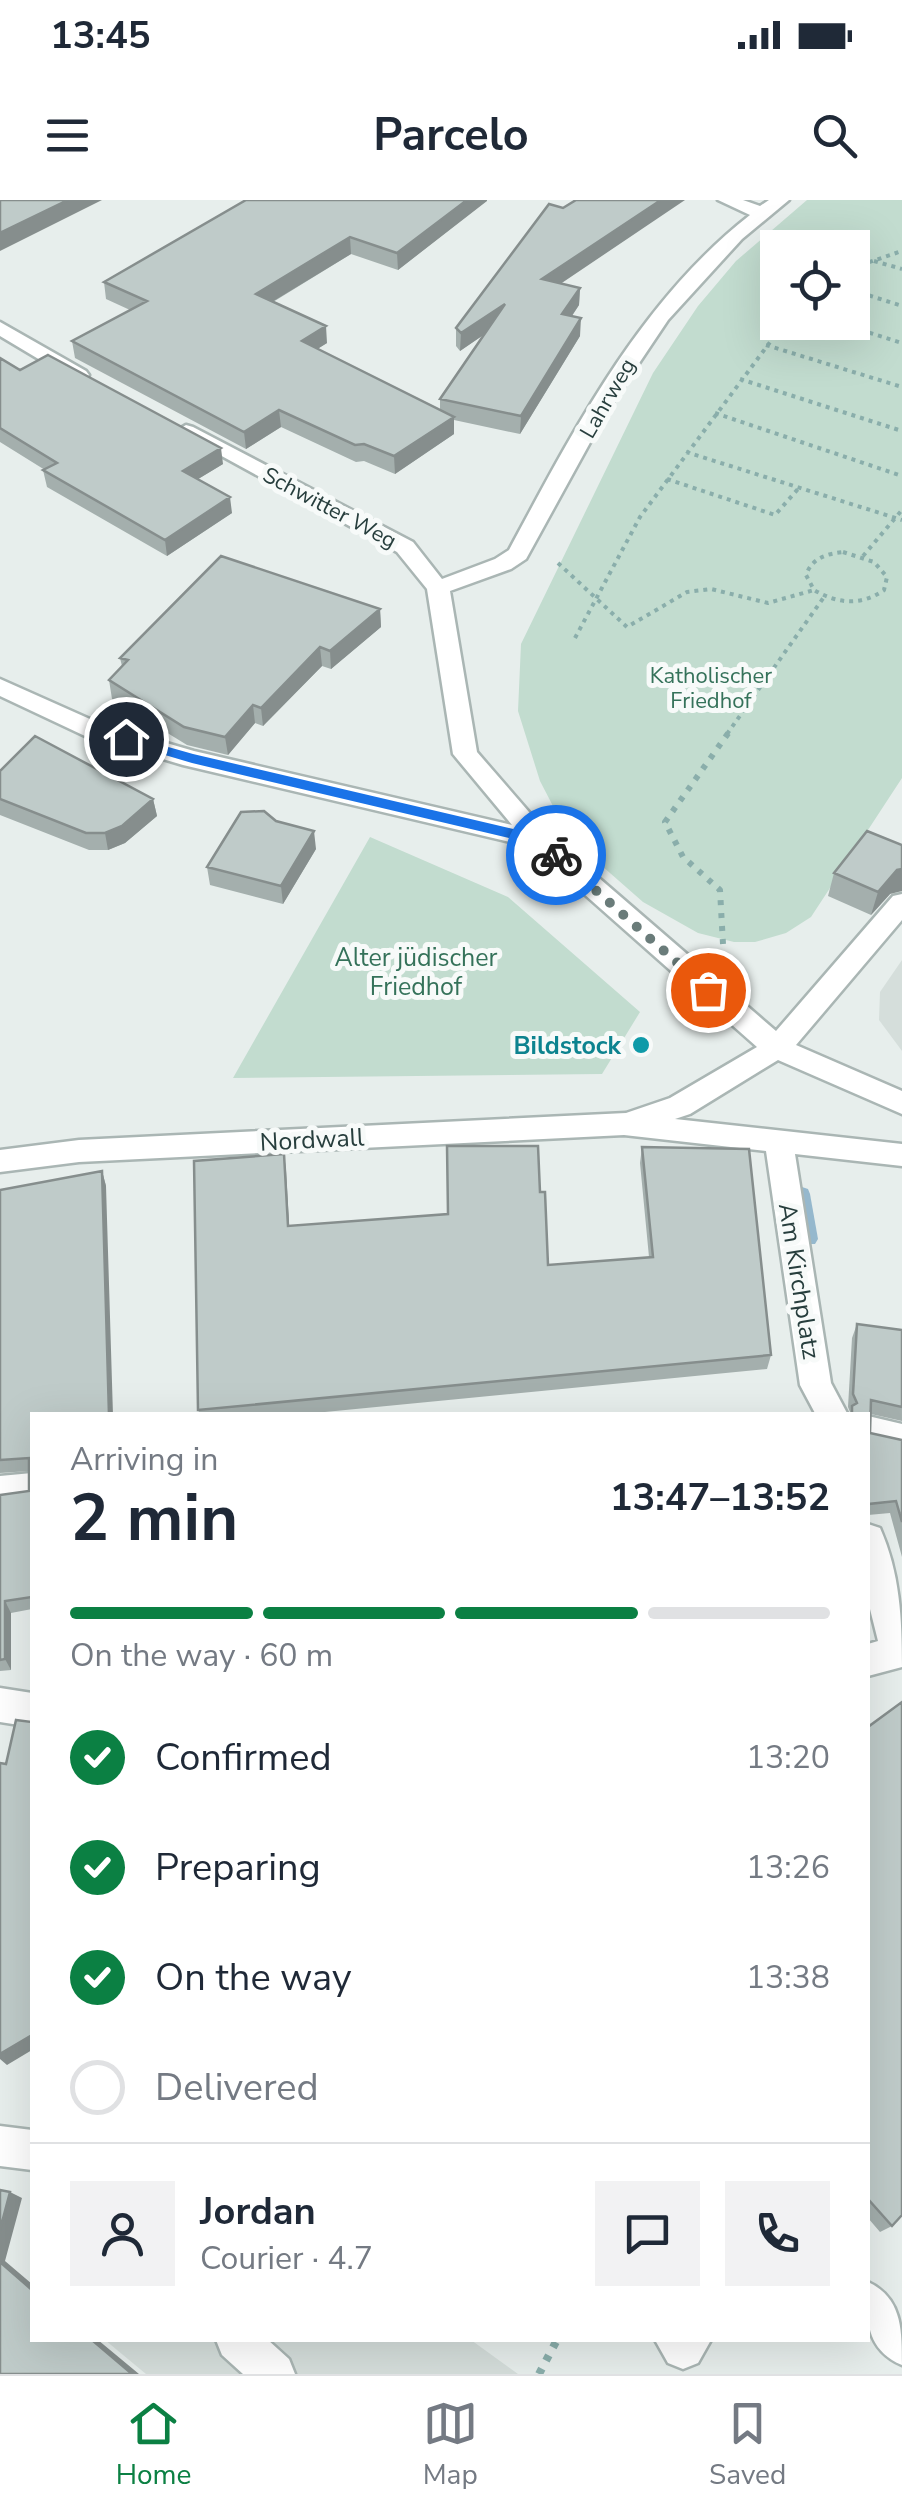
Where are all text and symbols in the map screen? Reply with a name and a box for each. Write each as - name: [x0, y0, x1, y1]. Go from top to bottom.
- text: 13:45: [50, 10, 151, 61]
- text: Parcelo: [373, 105, 529, 166]
- icon: menu: [40, 108, 95, 163]
- icon: search: [807, 108, 862, 163]
- map controls: [760, 230, 870, 340]
- button: locate: [760, 230, 870, 340]
- street label: Lahrweg: [573, 353, 643, 444]
- street label: Schwitter Weg: [257, 460, 402, 556]
- park label: Katholischer Friedhof: [650, 661, 772, 716]
- pin: [84, 697, 169, 782]
- icon: home: [99, 712, 154, 767]
- courier: [506, 805, 606, 905]
- icon: bike: [529, 828, 584, 883]
- park label: Alter jüdischer Friedhof: [334, 941, 498, 1004]
- pin: [666, 948, 751, 1033]
- icon: bag: [681, 963, 736, 1018]
- place label: Bildstock: [513, 1029, 622, 1063]
- marker: Bildstock: [630, 1034, 652, 1056]
- street label: Nordwall: [259, 1120, 366, 1160]
- street label: Am Kirchplatz: [770, 1201, 828, 1362]
- text: Arriving in: [70, 1438, 218, 1481]
- text: 13:47–13:52: [610, 1472, 830, 1523]
- text: 2 min: [70, 1474, 238, 1563]
- text: On the way · 60 m: [70, 1634, 333, 1677]
- icon: check: [70, 1730, 125, 1785]
- text: Confirmed: [155, 1732, 332, 1783]
- text: 13:20: [746, 1736, 830, 1779]
- icon: check: [70, 1840, 125, 1895]
- text: Preparing: [155, 1842, 321, 1893]
- text: 13:26: [746, 1846, 830, 1889]
- icon: check: [70, 1950, 125, 2005]
- text: On the way: [155, 1952, 351, 2003]
- text: 13:38: [746, 1956, 830, 1999]
- text: Delivered: [155, 2062, 319, 2113]
- button: person: [70, 2181, 175, 2286]
- button: chat: [595, 2181, 700, 2286]
- button: phone: [725, 2181, 830, 2286]
- text: Jordan: [200, 2186, 316, 2237]
- text: Courier · 4.7: [200, 2237, 373, 2280]
- tab: Home: [116, 2396, 191, 2494]
- tab: Map: [423, 2396, 478, 2494]
- tab: Saved: [709, 2396, 786, 2494]

